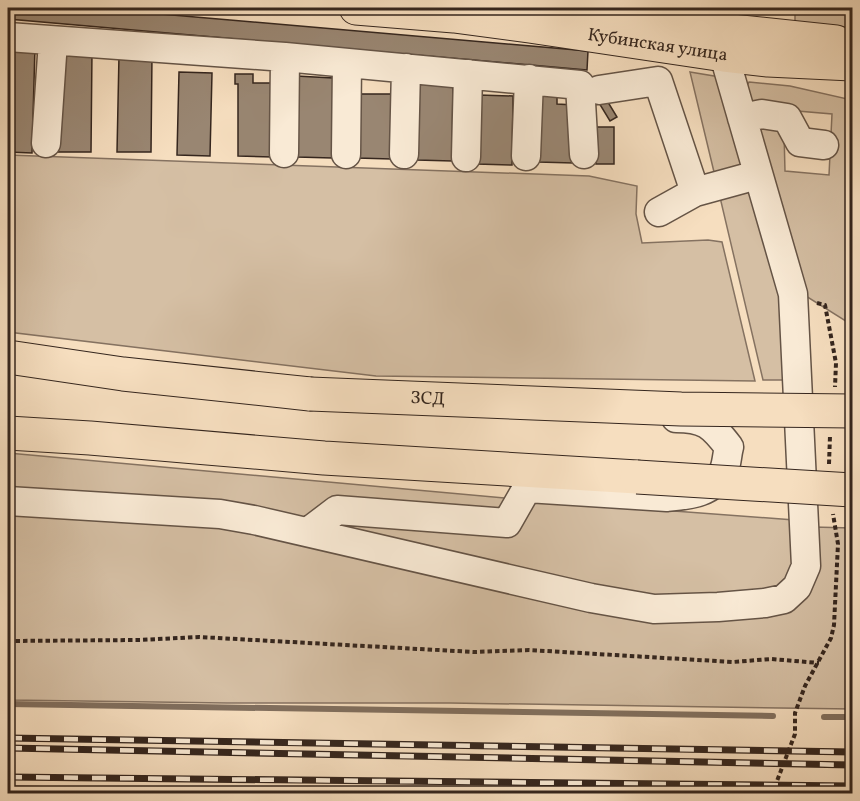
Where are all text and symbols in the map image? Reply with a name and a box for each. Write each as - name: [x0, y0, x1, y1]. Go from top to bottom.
- street label: Кубинская улица: [586, 22, 729, 68]
- street label: ЗСД: [410, 386, 446, 412]

